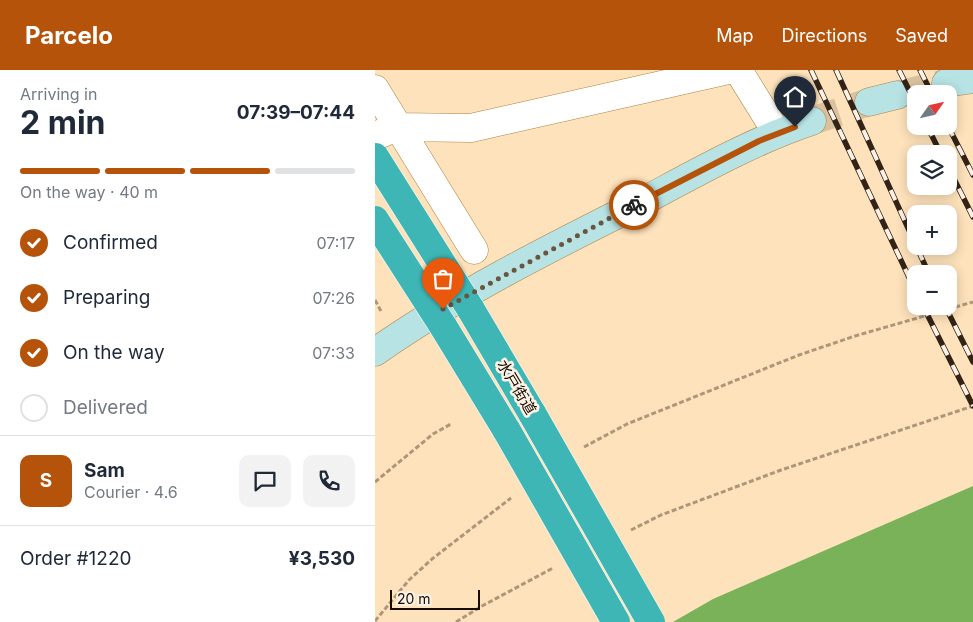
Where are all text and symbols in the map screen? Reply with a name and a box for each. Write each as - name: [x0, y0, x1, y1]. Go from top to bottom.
- text: Parcelo: [25, 21, 113, 50]
- text: Map: [716, 25, 754, 46]
- text: Directions: [782, 25, 867, 46]
- text: Saved: [895, 25, 948, 46]
- pin: [774, 76, 816, 127]
- icon: home: [781, 83, 809, 111]
- text: Arriving in: [20, 84, 97, 104]
- north arrow: [907, 85, 957, 135]
- map controls: [907, 85, 957, 315]
- text: 07:39–07:44: [237, 101, 355, 124]
- text: 2 min: [20, 103, 106, 142]
- button: layers: [907, 145, 957, 195]
- courier: [609, 180, 659, 230]
- text: On the way · 40 m: [20, 182, 158, 202]
- icon: bike: [620, 191, 648, 219]
- button: +: [907, 205, 957, 255]
- icon: check: [20, 229, 48, 257]
- text: Confirmed: [63, 231, 158, 254]
- text: 07:17: [317, 233, 355, 253]
- pin: [422, 258, 464, 309]
- icon: bag: [429, 265, 457, 293]
- button: −: [907, 265, 957, 315]
- icon: check: [20, 284, 48, 312]
- text: Preparing: [63, 286, 150, 309]
- text: 07:26: [312, 288, 355, 308]
- icon: check: [20, 339, 48, 367]
- text: On the way: [63, 341, 165, 364]
- text: 07:33: [312, 343, 355, 363]
- street label: 水戸街道: [493, 356, 541, 418]
- text: Delivered: [63, 396, 148, 419]
- button: chat: [239, 455, 291, 507]
- button: phone: [303, 455, 355, 507]
- text: Sam: [84, 459, 125, 482]
- text: S: [40, 469, 52, 492]
- text: Courier · 4.6: [84, 482, 178, 502]
- text: Order #1220: [20, 547, 132, 570]
- text: ¥3,530: [289, 547, 355, 570]
- scale bar: [390, 587, 480, 610]
- text: 20 m: [397, 590, 431, 607]

